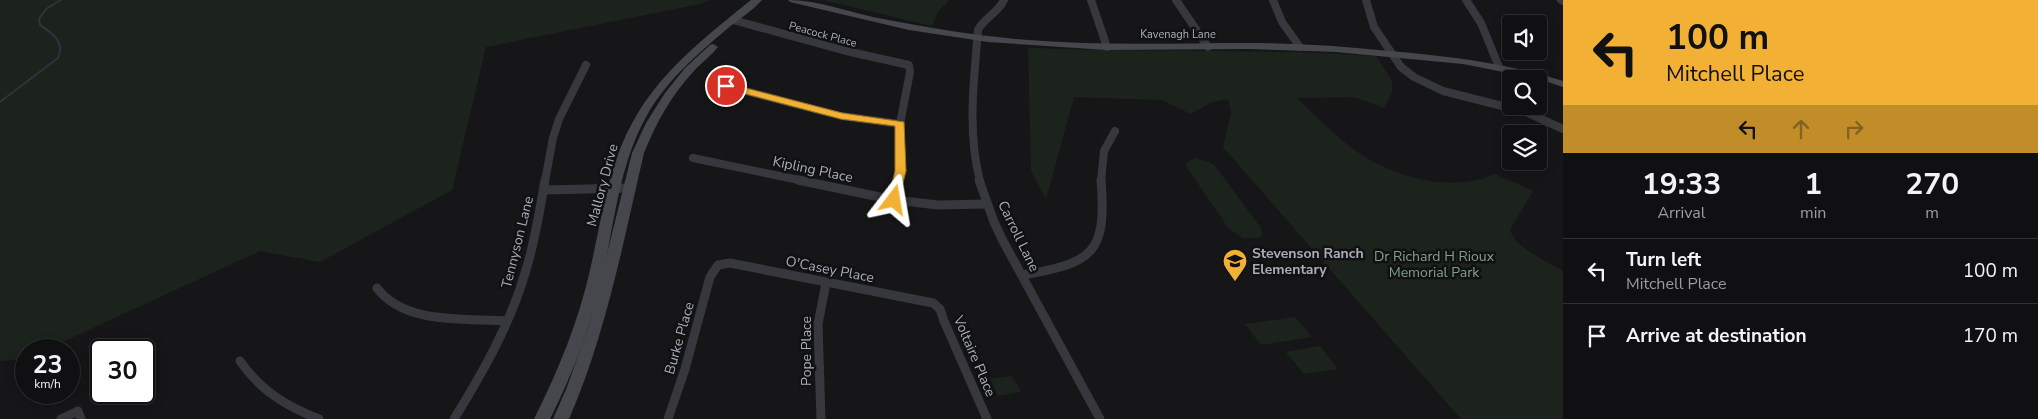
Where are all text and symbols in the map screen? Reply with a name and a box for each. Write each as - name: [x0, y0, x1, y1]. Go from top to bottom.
- text: 100 m: [1666, 14, 1769, 61]
- map controls: [1502, 15, 1547, 170]
- button: sound: [1502, 15, 1547, 60]
- street label: Peacock Place: [787, 18, 859, 51]
- icon: left: [1583, 20, 1648, 85]
- street label: Kavenagh Lane: [1140, 27, 1216, 42]
- text: Mitchell Place: [1666, 59, 1804, 89]
- pin: [705, 65, 747, 107]
- button: search: [1502, 70, 1547, 115]
- icon: arrive: [712, 72, 740, 100]
- icon: left: [1734, 115, 1762, 143]
- icon: ahead: [1787, 115, 1815, 143]
- icon: right: [1840, 115, 1868, 143]
- button: layers: [1502, 125, 1547, 170]
- street label: Mallory Drive: [582, 142, 623, 229]
- street label: Kipling Place: [771, 152, 855, 187]
- text: 19:33: [1642, 164, 1721, 205]
- text: 1: [1804, 164, 1822, 205]
- text: 270: [1905, 164, 1959, 205]
- position arrow: [867, 173, 919, 225]
- street label: Tennyson Lane: [497, 194, 538, 290]
- street label: Carroll Lane: [993, 198, 1044, 275]
- text: Arrival: [1657, 202, 1706, 224]
- text: min: [1800, 202, 1826, 224]
- text: m: [1925, 202, 1939, 224]
- place label: Stevenson Ranch Elementary: [1252, 244, 1364, 279]
- park label: Dr Richard H Rioux Memorial Park: [1374, 247, 1495, 282]
- text: Turn left: [1626, 247, 1701, 273]
- school or university icon: Stevenson Ranch Elementary: [1222, 248, 1248, 282]
- street label: O'Casey Place: [784, 252, 876, 287]
- icon: left: [1583, 257, 1611, 285]
- text: 100 m: [1963, 258, 2018, 284]
- text: Mitchell Place: [1626, 273, 1727, 295]
- street label: Burke Place: [660, 300, 699, 377]
- street label: Voltaire Place: [949, 312, 1000, 400]
- street label: Pope Place: [797, 316, 816, 386]
- icon: arrive: [1583, 322, 1611, 350]
- text: Arrive at destination: [1626, 323, 1807, 349]
- text: 170 m: [1963, 323, 2018, 349]
- speed limit sign: 30: [90, 339, 155, 404]
- text: 23: [32, 348, 63, 382]
- text: km/h: [34, 376, 61, 392]

